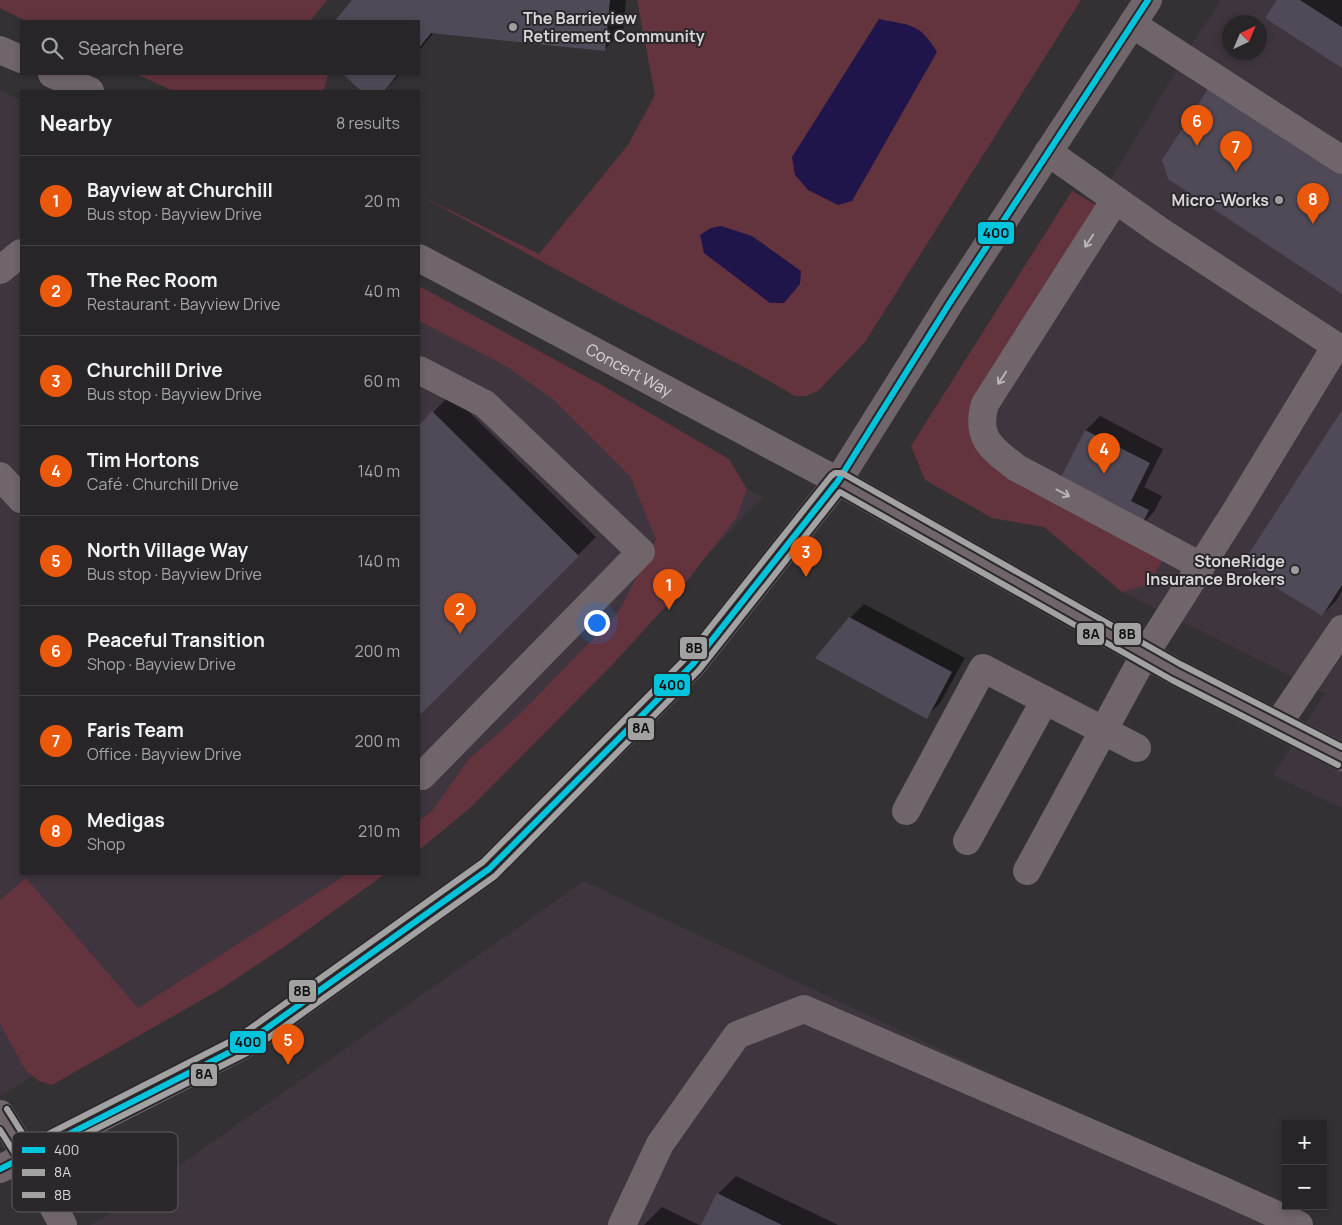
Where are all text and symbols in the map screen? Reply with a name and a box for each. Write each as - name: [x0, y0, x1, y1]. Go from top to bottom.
- place label: The Barrieview Retirement Community: [523, 7, 705, 47]
- north arrow: [1222, 15, 1267, 60]
- search box: [20, 20, 420, 75]
- marker: The Barrieview Retirement Community: [507, 21, 519, 33]
- icon: search: [38, 34, 66, 62]
- text: Search here: [78, 35, 184, 61]
- pin: 6: [1181, 105, 1213, 146]
- text: Nearby: [40, 109, 112, 137]
- text: 8 results: [336, 112, 400, 134]
- pin: 7: [1220, 131, 1252, 172]
- text: Bayview at Churchill: [87, 177, 273, 203]
- pin: 8: [1297, 183, 1329, 224]
- place label: Micro-Works: [1171, 189, 1269, 211]
- text: 1: [52, 190, 60, 212]
- text: 20 m: [364, 190, 400, 212]
- marker: Micro-Works: [1273, 194, 1285, 206]
- text: Bus stop · Bayview Drive: [87, 203, 262, 225]
- line badge: 400: [977, 221, 1015, 245]
- text: 400: [983, 223, 1009, 242]
- one-way arrow: [1084, 233, 1094, 247]
- text: The Rec Room: [87, 267, 217, 293]
- text: 2: [51, 280, 61, 302]
- text: 40 m: [364, 280, 400, 302]
- text: Restaurant · Bayview Drive: [87, 293, 280, 315]
- street label: Concert Way: [582, 338, 677, 402]
- text: Churchill Drive: [87, 357, 223, 383]
- text: 3: [51, 370, 61, 392]
- text: 60 m: [364, 370, 400, 392]
- one-way arrow: [996, 370, 1006, 384]
- text: Bus stop · Bayview Drive: [87, 383, 262, 405]
- pin: 4: [1088, 433, 1120, 474]
- text: Tim Hortons: [87, 447, 199, 473]
- text: 4: [51, 460, 61, 482]
- text: 140 m: [358, 460, 400, 482]
- text: Café · Churchill Drive: [87, 473, 239, 495]
- one-way arrow: [1055, 488, 1070, 498]
- pin: 3: [790, 536, 822, 577]
- text: North Village Way: [87, 537, 248, 563]
- text: 5: [51, 550, 61, 572]
- text: 140 m: [358, 550, 400, 572]
- place label: StoneRidge Insurance Brokers: [1146, 550, 1285, 590]
- text: Bus stop · Bayview Drive: [87, 563, 262, 585]
- marker: StoneRidge Insurance Brokers: [1289, 564, 1301, 576]
- pin: 1: [653, 569, 685, 610]
- pin: 2: [444, 593, 476, 634]
- your location: [584, 610, 610, 636]
- line badge: 8A: [1076, 622, 1105, 646]
- line badge: 8B: [1113, 622, 1142, 646]
- text: 8A: [1082, 624, 1101, 643]
- text: 8B: [1118, 624, 1136, 643]
- text: Peaceful Transition: [87, 627, 265, 653]
- line badge: 8B: [679, 636, 708, 660]
- text: 8B: [685, 638, 703, 657]
- text: 6: [51, 640, 61, 662]
- text: 200 m: [355, 640, 400, 662]
- text: Shop · Bayview Drive: [87, 653, 236, 675]
- line badge: 400: [653, 673, 691, 697]
- text: 400: [659, 675, 685, 694]
- text: Faris Team: [87, 717, 184, 743]
- line badge: 8A: [627, 717, 655, 741]
- text: 8A: [632, 718, 651, 737]
- text: 7: [52, 730, 60, 752]
- text: 200 m: [355, 730, 400, 752]
- text: Office · Bayview Drive: [87, 743, 242, 765]
- text: Medigas: [87, 807, 165, 833]
- text: 8: [51, 820, 61, 842]
- text: 210 m: [358, 820, 400, 842]
- text: Shop: [87, 833, 125, 855]
- line badge: 8B: [288, 979, 317, 1003]
- text: 8B: [293, 981, 311, 1000]
- pin: 5: [272, 1024, 304, 1065]
- line badge: 400: [229, 1030, 267, 1054]
- text: 400: [235, 1032, 261, 1051]
- line badge: 8A: [190, 1063, 218, 1087]
- text: 8A: [195, 1064, 214, 1083]
- map controls: [1282, 1120, 1327, 1210]
- button: +: [1282, 1120, 1327, 1165]
- legend: [12, 1132, 178, 1212]
- text: 400: [54, 1140, 79, 1159]
- text: 8A: [54, 1162, 71, 1181]
- button: −: [1282, 1165, 1327, 1210]
- text: 8B: [54, 1185, 71, 1204]

